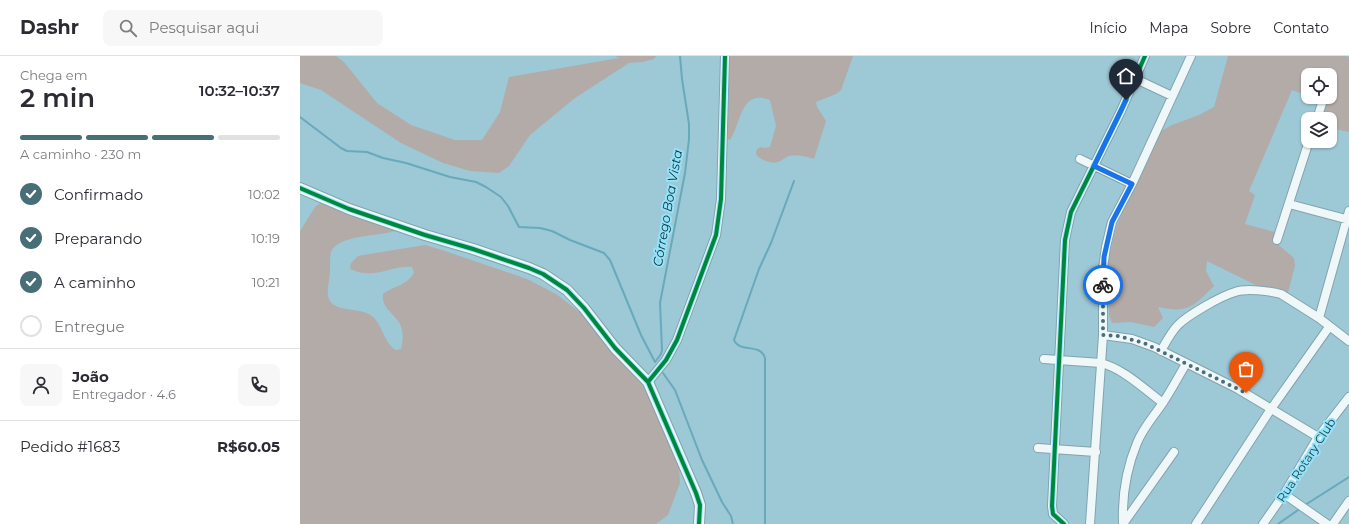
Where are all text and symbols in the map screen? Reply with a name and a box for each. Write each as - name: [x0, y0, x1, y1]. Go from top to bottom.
- search box: [103, 10, 383, 46]
- text: Dashr: [20, 16, 79, 39]
- icon: search: [117, 17, 139, 39]
- text: Pesquisar aqui: [149, 18, 259, 37]
- text: Início: [1089, 19, 1127, 37]
- text: Mapa: [1149, 19, 1189, 37]
- text: Sobre: [1211, 19, 1251, 37]
- text: Contato: [1273, 19, 1329, 37]
- pin: [1109, 59, 1143, 100]
- icon: home: [1115, 65, 1137, 87]
- text: Chega em: [20, 67, 87, 83]
- map controls: [1301, 68, 1337, 148]
- button: locate: [1301, 68, 1337, 104]
- text: 10:32–10:37: [199, 81, 280, 100]
- text: 2 min: [20, 82, 95, 114]
- button: layers: [1301, 112, 1337, 148]
- text: A caminho · 230 m: [20, 146, 141, 162]
- water label: Córrego Boa Vista: [649, 148, 685, 268]
- icon: check: [20, 183, 42, 205]
- text: Confirmado: [54, 185, 143, 204]
- text: 10:02: [248, 186, 280, 202]
- icon: check: [20, 227, 42, 249]
- text: Preparando: [54, 229, 142, 248]
- text: 10:19: [251, 230, 280, 246]
- courier: [1083, 265, 1123, 305]
- icon: check: [20, 271, 42, 293]
- text: A caminho: [54, 273, 136, 292]
- text: 10:21: [252, 274, 280, 290]
- icon: bike: [1092, 274, 1114, 296]
- text: Entregue: [54, 317, 125, 336]
- pin: [1229, 352, 1263, 393]
- icon: bag: [1235, 358, 1257, 380]
- button: person: [20, 364, 62, 406]
- button: phone: [238, 364, 280, 406]
- text: João: [72, 367, 109, 386]
- text: Entregador · 4.6: [72, 386, 176, 402]
- street label: Rua Rotary Club: [1273, 415, 1339, 505]
- text: Pedido #1683: [20, 437, 120, 456]
- text: R$60.05: [217, 437, 280, 456]

